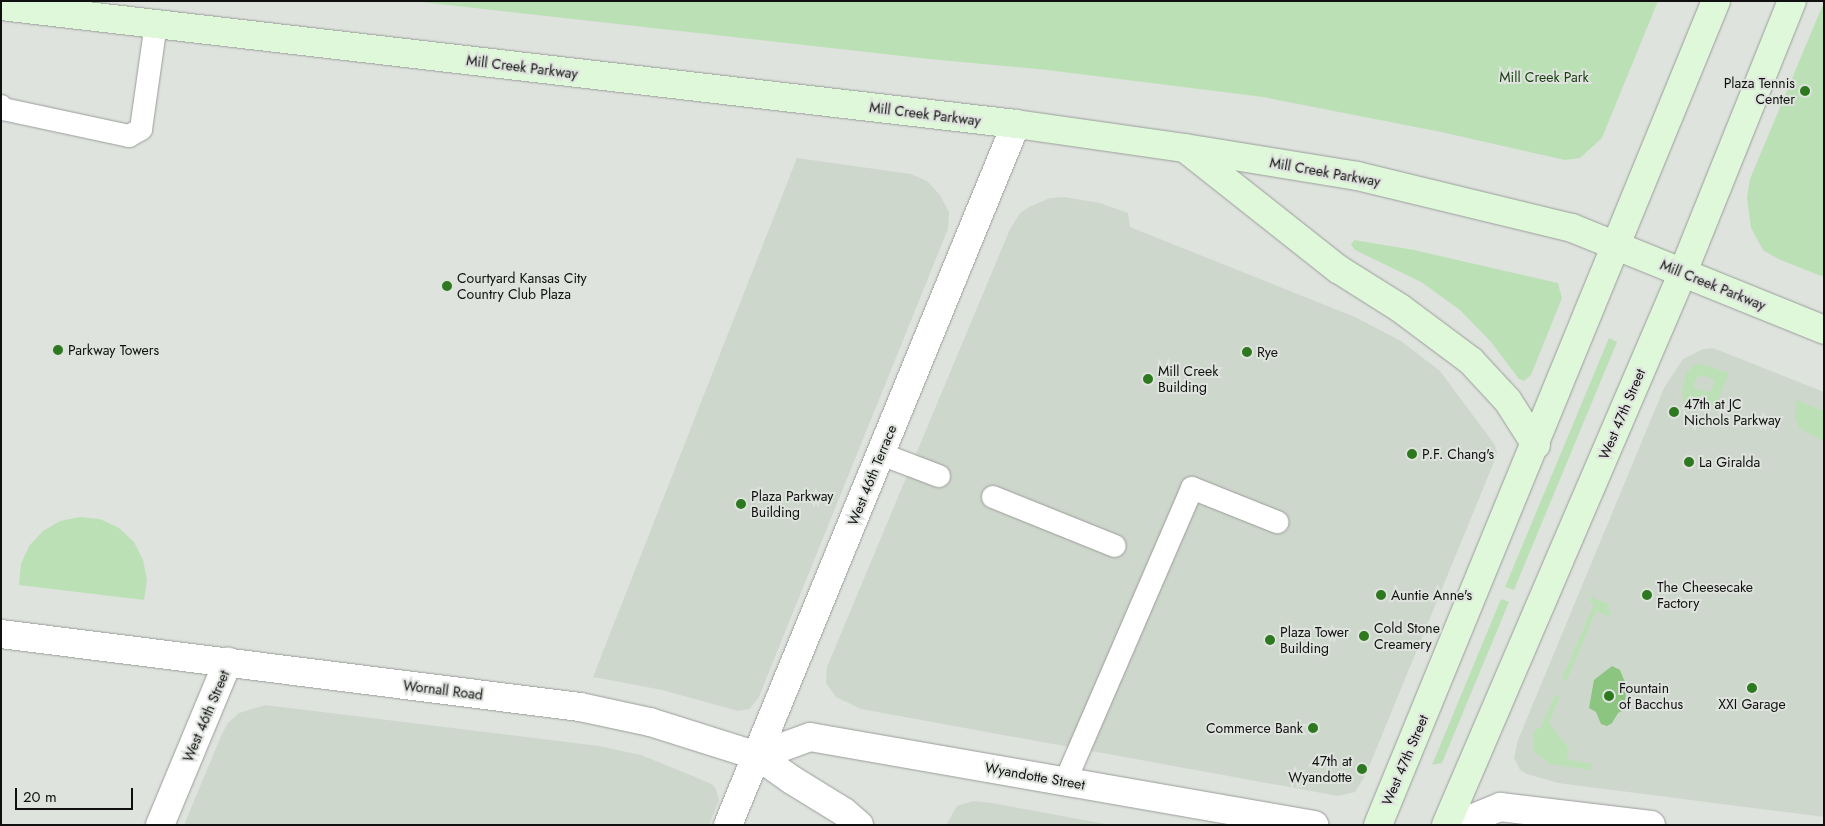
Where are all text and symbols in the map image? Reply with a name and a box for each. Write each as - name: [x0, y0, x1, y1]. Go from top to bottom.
- street label: Mill Creek Parkway: [465, 52, 579, 82]
- park label: Mill Creek Park: [1499, 69, 1589, 85]
- place label: Plaza Tennis Center: [1724, 75, 1795, 108]
- marker: Plaza Tennis Center: [1799, 85, 1811, 97]
- street label: Mill Creek Parkway: [868, 99, 982, 129]
- street label: Mill Creek Parkway: [1268, 154, 1382, 190]
- street label: Mill Creek Parkway: [1658, 256, 1768, 314]
- place label: Courtyard Kansas City Country Club Plaza: [457, 270, 587, 302]
- marker: Courtyard Kansas City Country Club Plaza: [441, 280, 453, 292]
- place label: Parkway Towers: [68, 342, 159, 358]
- marker: Parkway Towers: [52, 344, 64, 356]
- place label: Rye: [1257, 344, 1278, 360]
- marker: Rye: [1241, 346, 1253, 358]
- place label: Mill Creek Building: [1158, 363, 1218, 396]
- street label: West 47th Street: [1595, 366, 1649, 462]
- marker: Mill Creek Building: [1142, 373, 1154, 385]
- place label: 47th at JC Nichols Parkway: [1684, 396, 1781, 428]
- marker: 47th at JC Nichols Parkway: [1668, 406, 1680, 418]
- street label: West 46th Terrace: [844, 422, 900, 528]
- place label: P.F. Chang's: [1422, 446, 1494, 462]
- marker: P.F. Chang's: [1406, 448, 1418, 460]
- place label: La Giralda: [1699, 454, 1760, 470]
- marker: La Giralda: [1683, 456, 1695, 468]
- place label: Plaza Parkway Building: [751, 488, 834, 520]
- marker: Plaza Parkway Building: [735, 498, 747, 510]
- place label: The Cheesecake Factory: [1657, 579, 1753, 612]
- place label: Auntie Anne's: [1391, 587, 1472, 603]
- marker: Auntie Anne's: [1375, 589, 1387, 601]
- marker: The Cheesecake Factory: [1641, 589, 1653, 601]
- place label: Cold Stone Creamery: [1374, 620, 1440, 652]
- place label: Plaza Tower Building: [1280, 624, 1349, 656]
- marker: Cold Stone Creamery: [1358, 630, 1370, 642]
- marker: Plaza Tower Building: [1264, 634, 1276, 646]
- street label: West 46th Street: [179, 668, 233, 764]
- street label: Wornall Road: [402, 677, 484, 703]
- place label: Fountain of Bacchus: [1619, 680, 1683, 712]
- marker: XXI Garage: [1746, 682, 1758, 694]
- marker: Fountain of Bacchus: [1603, 690, 1615, 702]
- place label: XXI Garage: [1718, 696, 1786, 712]
- street label: West 47th Street: [1378, 712, 1432, 808]
- place label: Commerce Bank: [1206, 720, 1303, 736]
- marker: Commerce Bank: [1307, 722, 1319, 734]
- place label: 47th at Wyandotte: [1288, 753, 1352, 786]
- street label: Wyandotte Street: [984, 759, 1086, 793]
- marker: 47th at Wyandotte: [1356, 763, 1368, 775]
- scale bar: [18, 778, 135, 810]
- text: 20 m: [23, 786, 57, 808]

